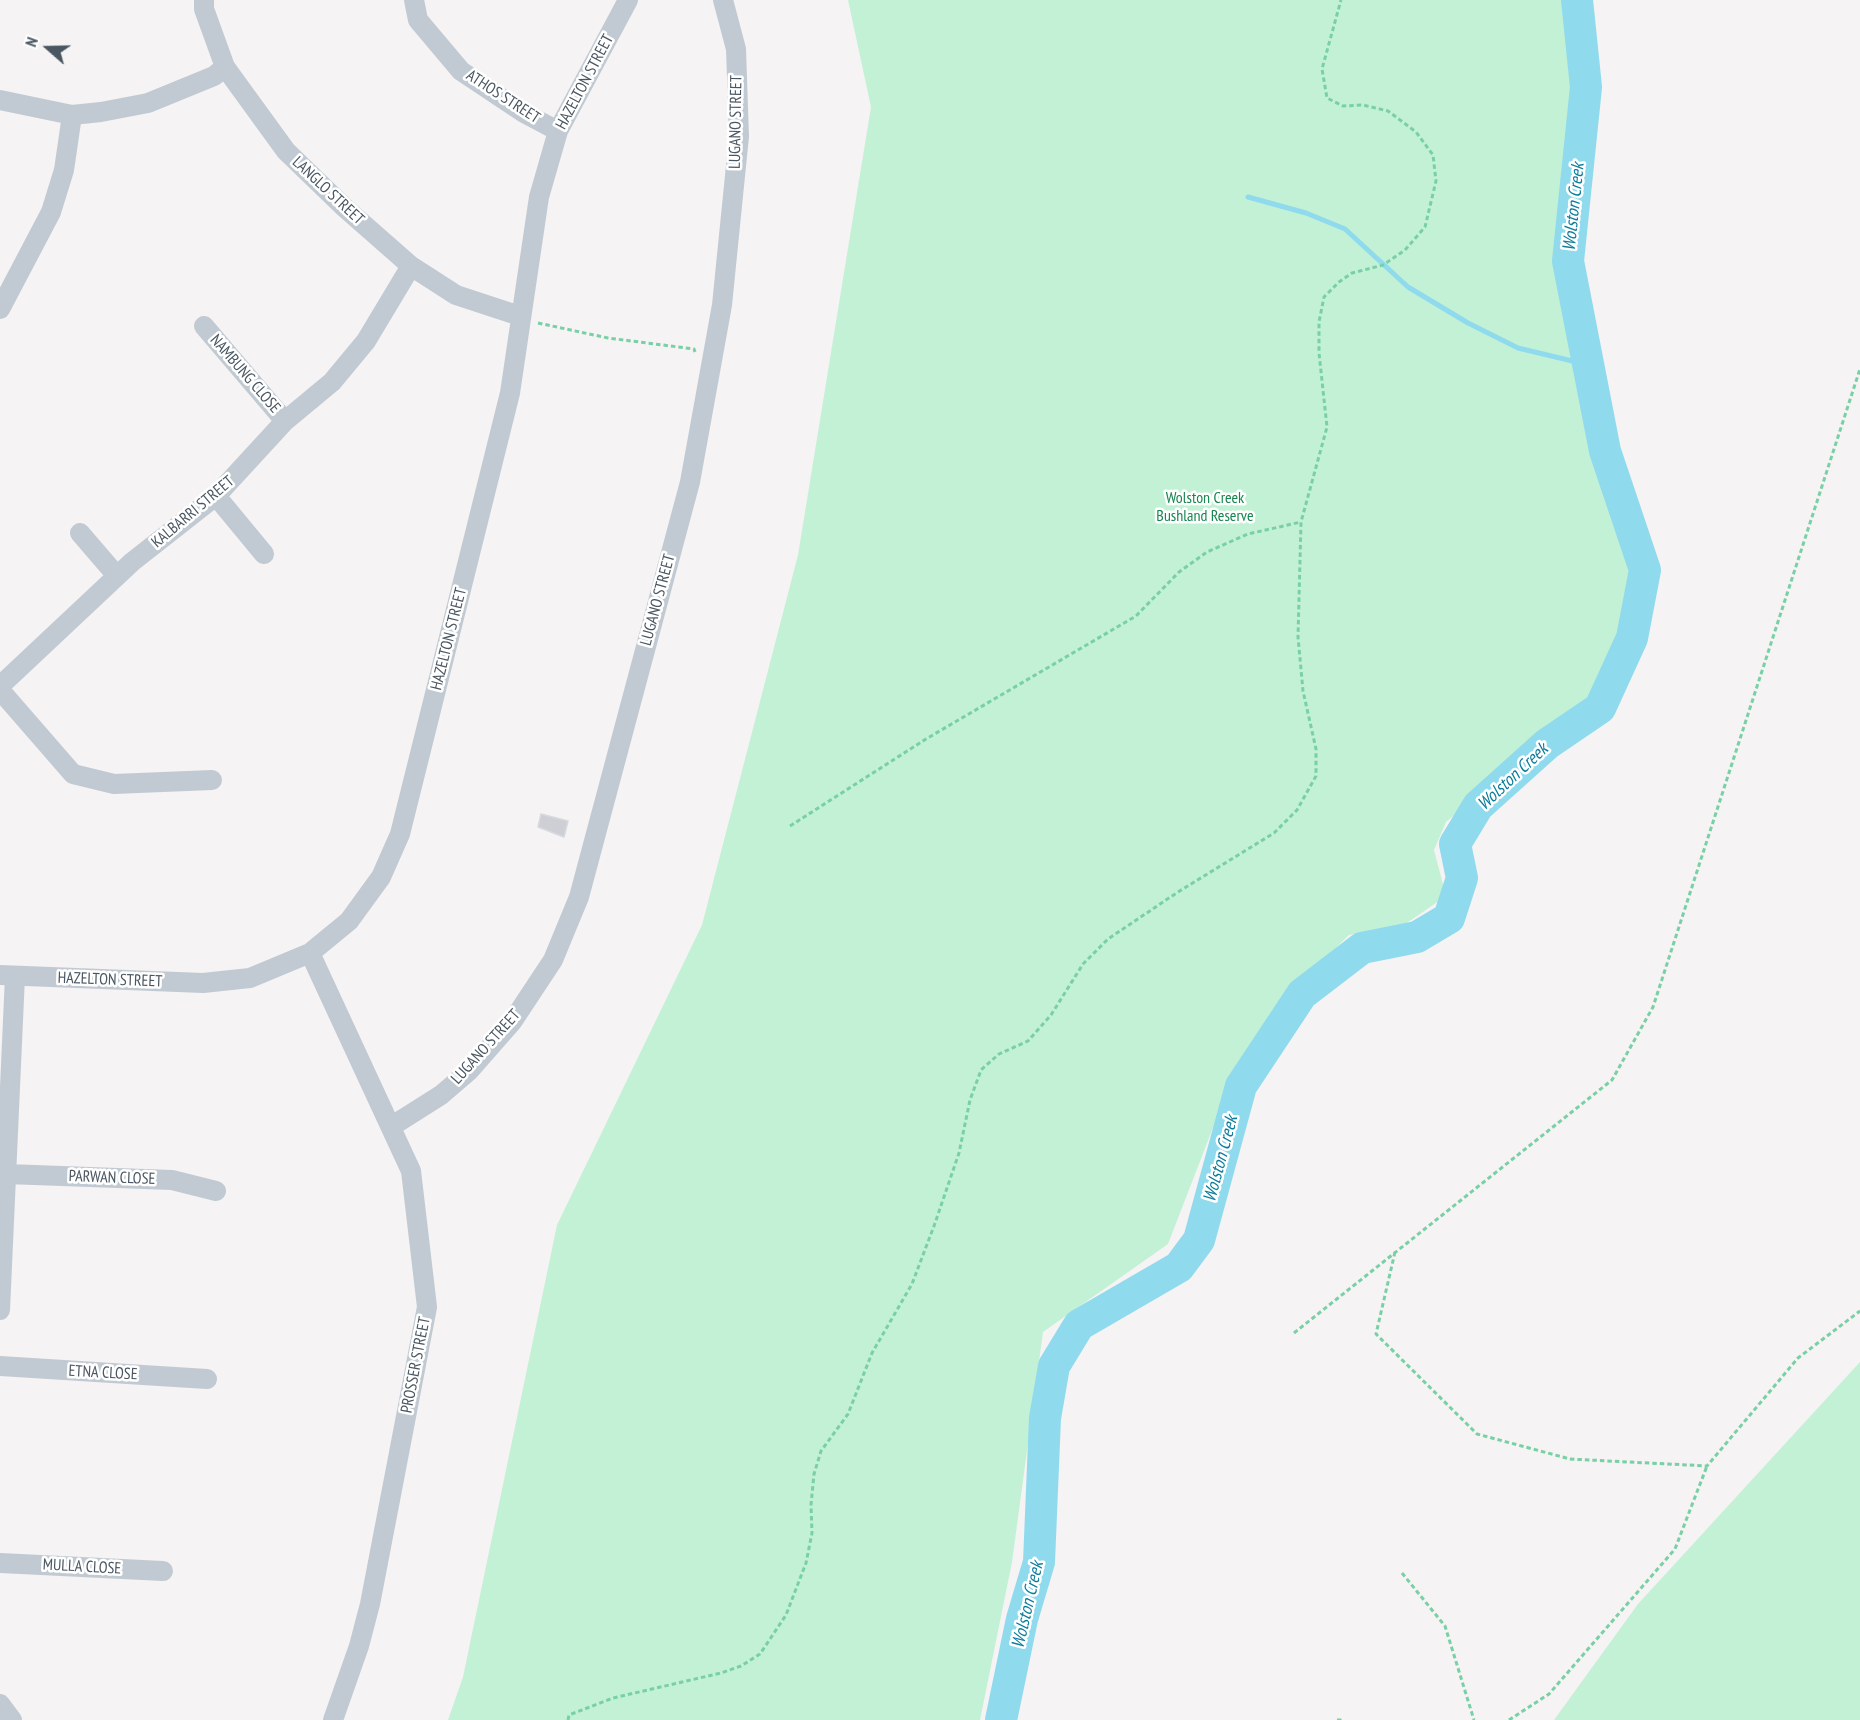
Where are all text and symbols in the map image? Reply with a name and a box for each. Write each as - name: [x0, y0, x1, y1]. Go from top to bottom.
- north arrow: [18, 18, 78, 78]
- street label: HAZELTON STREET: [552, 31, 618, 133]
- text: N: [20, 34, 42, 49]
- street label: ATHOS STREET: [463, 66, 543, 128]
- street label: LUGANO STREET: [726, 75, 746, 169]
- street label: LANGLO STREET: [288, 153, 368, 229]
- water label: Wolston Creek: [1559, 162, 1589, 252]
- street label: NAMBUNG CLOSE: [206, 331, 284, 417]
- street label: KALBARRI STREET: [148, 472, 238, 552]
- park label: Wolston Creek Bushland Reserve: [1156, 488, 1254, 526]
- street label: LUGANO STREET: [637, 552, 679, 648]
- street label: HAZELTON STREET: [427, 586, 471, 692]
- water label: Wolston Creek: [1473, 739, 1553, 815]
- street label: HAZELTON STREET: [57, 969, 163, 991]
- street label: LUGANO STREET: [447, 1006, 525, 1088]
- water label: Wolston Creek: [1199, 1113, 1243, 1205]
- street label: PARWAN CLOSE: [68, 1167, 156, 1189]
- street label: PROSSER STREET: [397, 1315, 435, 1415]
- street label: ETNA CLOSE: [68, 1362, 138, 1384]
- street label: MULLA CLOSE: [42, 1555, 122, 1579]
- water label: Wolston Creek: [1008, 1559, 1048, 1651]

